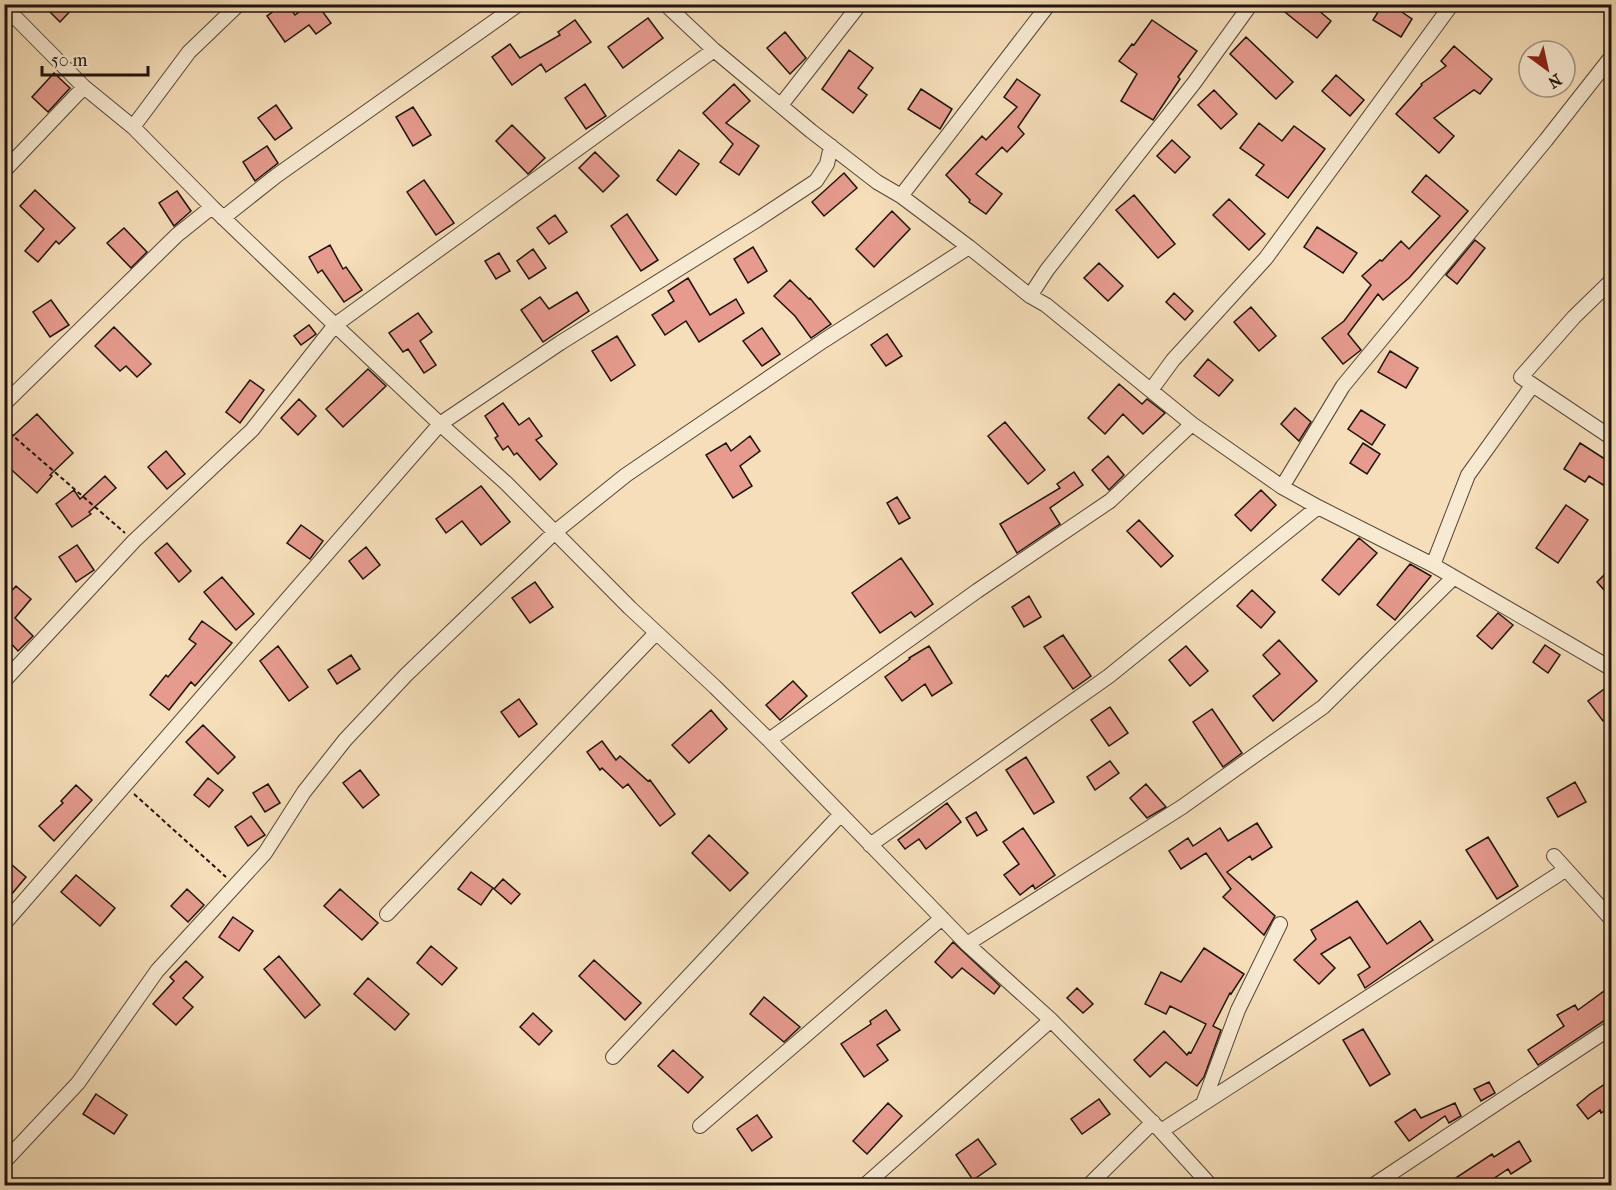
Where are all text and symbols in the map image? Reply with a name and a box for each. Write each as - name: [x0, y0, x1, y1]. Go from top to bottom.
- scale bar: [42, 39, 148, 77]
- north arrow: [1517, 39, 1577, 99]
- text: 50 m: [51, 50, 88, 71]
- text: N: [1544, 70, 1565, 93]

